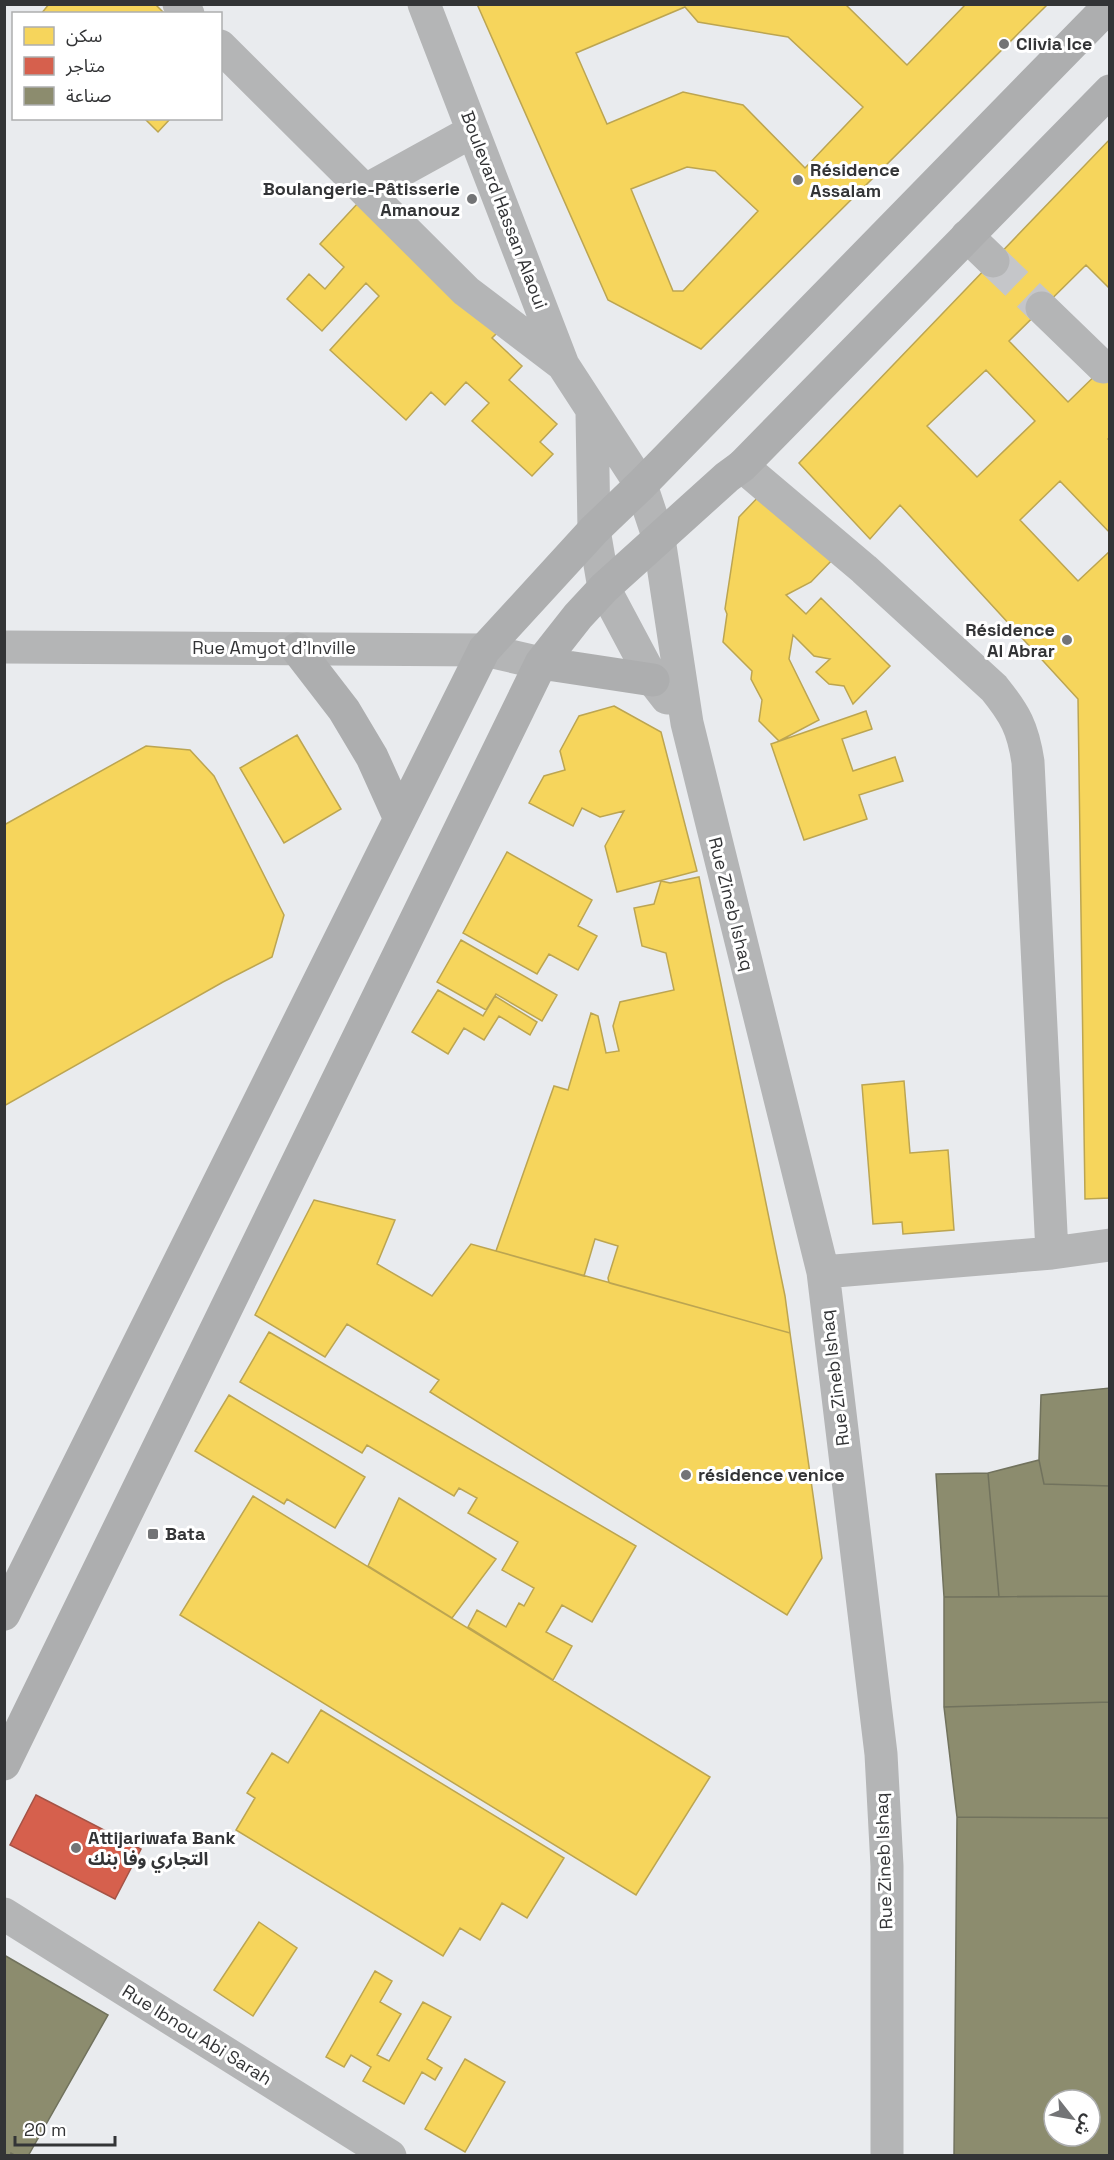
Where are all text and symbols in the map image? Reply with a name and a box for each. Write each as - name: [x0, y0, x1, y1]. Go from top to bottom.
- legend: [12, 12, 222, 120]
- text: سكن: [66, 24, 102, 47]
- place label: Clivia Ice: [1016, 32, 1092, 55]
- marker: Clivia Ice: [997, 37, 1011, 51]
- text: متاجر: [65, 54, 105, 77]
- text: صناعة: [66, 84, 111, 107]
- street label: Boulevard Hassan Alaoui: [456, 108, 553, 312]
- place label: Résidence Assalam: [810, 158, 900, 202]
- marker: Résidence Assalam: [791, 173, 805, 187]
- place label: Boulangerie-Pâtisserie Amanouz: [263, 177, 460, 221]
- marker: Boulangerie-Pâtisserie Amanouz: [465, 192, 479, 206]
- place label: Résidence Al Abrar: [965, 618, 1055, 662]
- marker: Résidence Al Abrar: [1060, 633, 1074, 647]
- street label: Rue Amyot d'Inville: [192, 636, 356, 659]
- street label: Rue Zineb Ishaq: [704, 835, 759, 973]
- street label: Rue Zineb Ishaq: [815, 1309, 854, 1447]
- place label: résidence venice: [698, 1463, 845, 1486]
- marker: résidence venice: [679, 1468, 693, 1482]
- place label: Bata: [165, 1522, 206, 1545]
- marker: Bata: [146, 1527, 160, 1541]
- street label: Rue Zineb Ishaq: [870, 1792, 897, 1930]
- place label: Attijariwafa Bank التجاري وفا بنك: [88, 1826, 236, 1873]
- marker: Attijariwafa Bank التجاري وفا بنك: [69, 1841, 83, 1855]
- street label: Rue Ibnou Abi Sarah: [118, 1979, 276, 2090]
- north arrow: [1042, 2088, 1102, 2148]
- scale bar: [15, 2109, 116, 2147]
- text: ش: [1070, 2111, 1099, 2140]
- text: 20 m: [24, 2118, 67, 2141]

